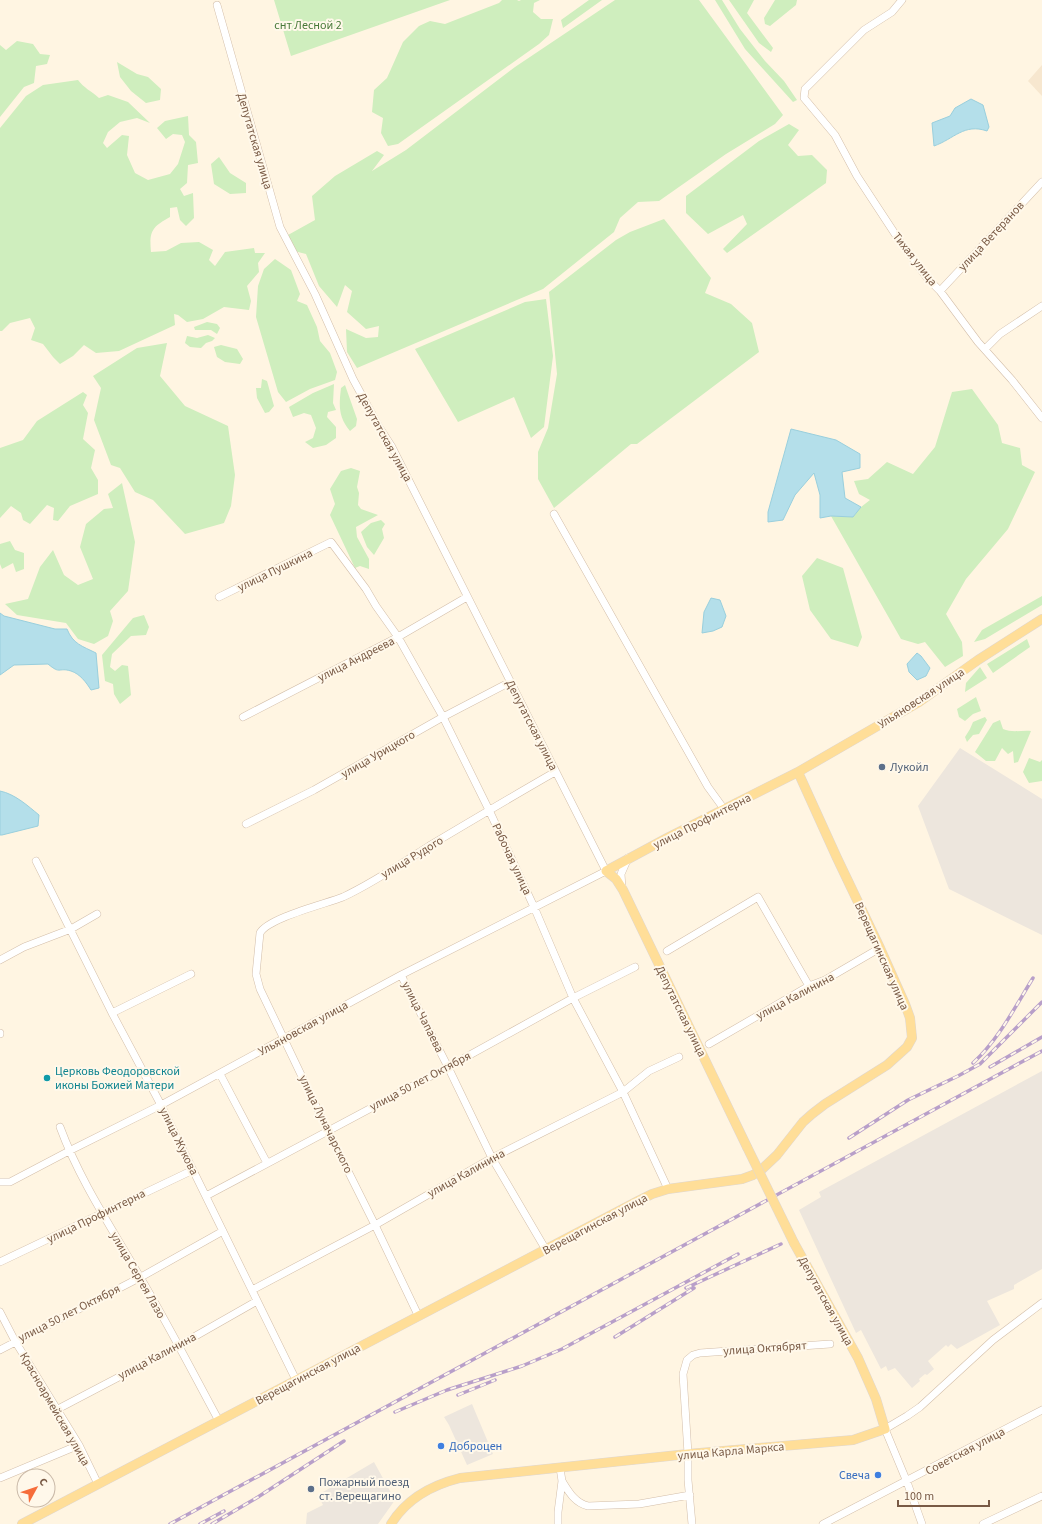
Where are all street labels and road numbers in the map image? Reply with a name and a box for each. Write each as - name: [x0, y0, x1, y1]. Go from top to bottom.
- street label: Депутатская улица: [233, 91, 276, 191]
- street label: улица Ветеранов: [954, 198, 1028, 275]
- street label: Тихая улица: [888, 229, 941, 290]
- street label: Депутатская улица: [353, 389, 416, 485]
- street label: улица Пушкина: [235, 545, 316, 596]
- street label: улица Андреева: [315, 633, 398, 686]
- street label: Ульяновская улица: [875, 664, 968, 733]
- street label: Депутатская улица: [501, 677, 562, 774]
- street label: улица Урицкого: [338, 726, 418, 783]
- street label: улица Профинтерна: [650, 789, 754, 854]
- street label: Рабочая улица: [487, 820, 536, 898]
- street label: улица Рудого: [378, 832, 447, 883]
- street label: Верещагинская улица: [850, 899, 913, 1013]
- street label: Депутатская улица: [651, 963, 710, 1060]
- street label: улица Калинина: [753, 969, 837, 1024]
- street label: улица Чапаева: [397, 979, 448, 1056]
- street label: Ульяновская улица: [255, 997, 351, 1060]
- street label: улица 50 лет Октября: [367, 1048, 474, 1115]
- street label: улица Луначарского: [294, 1072, 357, 1176]
- street label: улица Жукова: [155, 1104, 202, 1178]
- street label: улица Калинина: [424, 1145, 508, 1202]
- street label: улица Профинтерна: [44, 1185, 148, 1248]
- street label: Верещагинская улица: [540, 1190, 651, 1259]
- street label: улица Сергея Лазо: [106, 1229, 169, 1322]
- street label: Депутатская улица: [794, 1253, 857, 1349]
- street label: улица 50 лет Октября: [15, 1280, 123, 1347]
- street label: улица Калинина: [115, 1329, 199, 1384]
- street label: улица Октябрят: [723, 1337, 808, 1360]
- street label: Верещагинская улица: [253, 1340, 364, 1409]
- street label: Красноармейская улица: [15, 1349, 94, 1469]
- street label: Советская улица: [922, 1423, 1008, 1480]
- street label: улица Карла Маркса: [677, 1438, 785, 1465]

